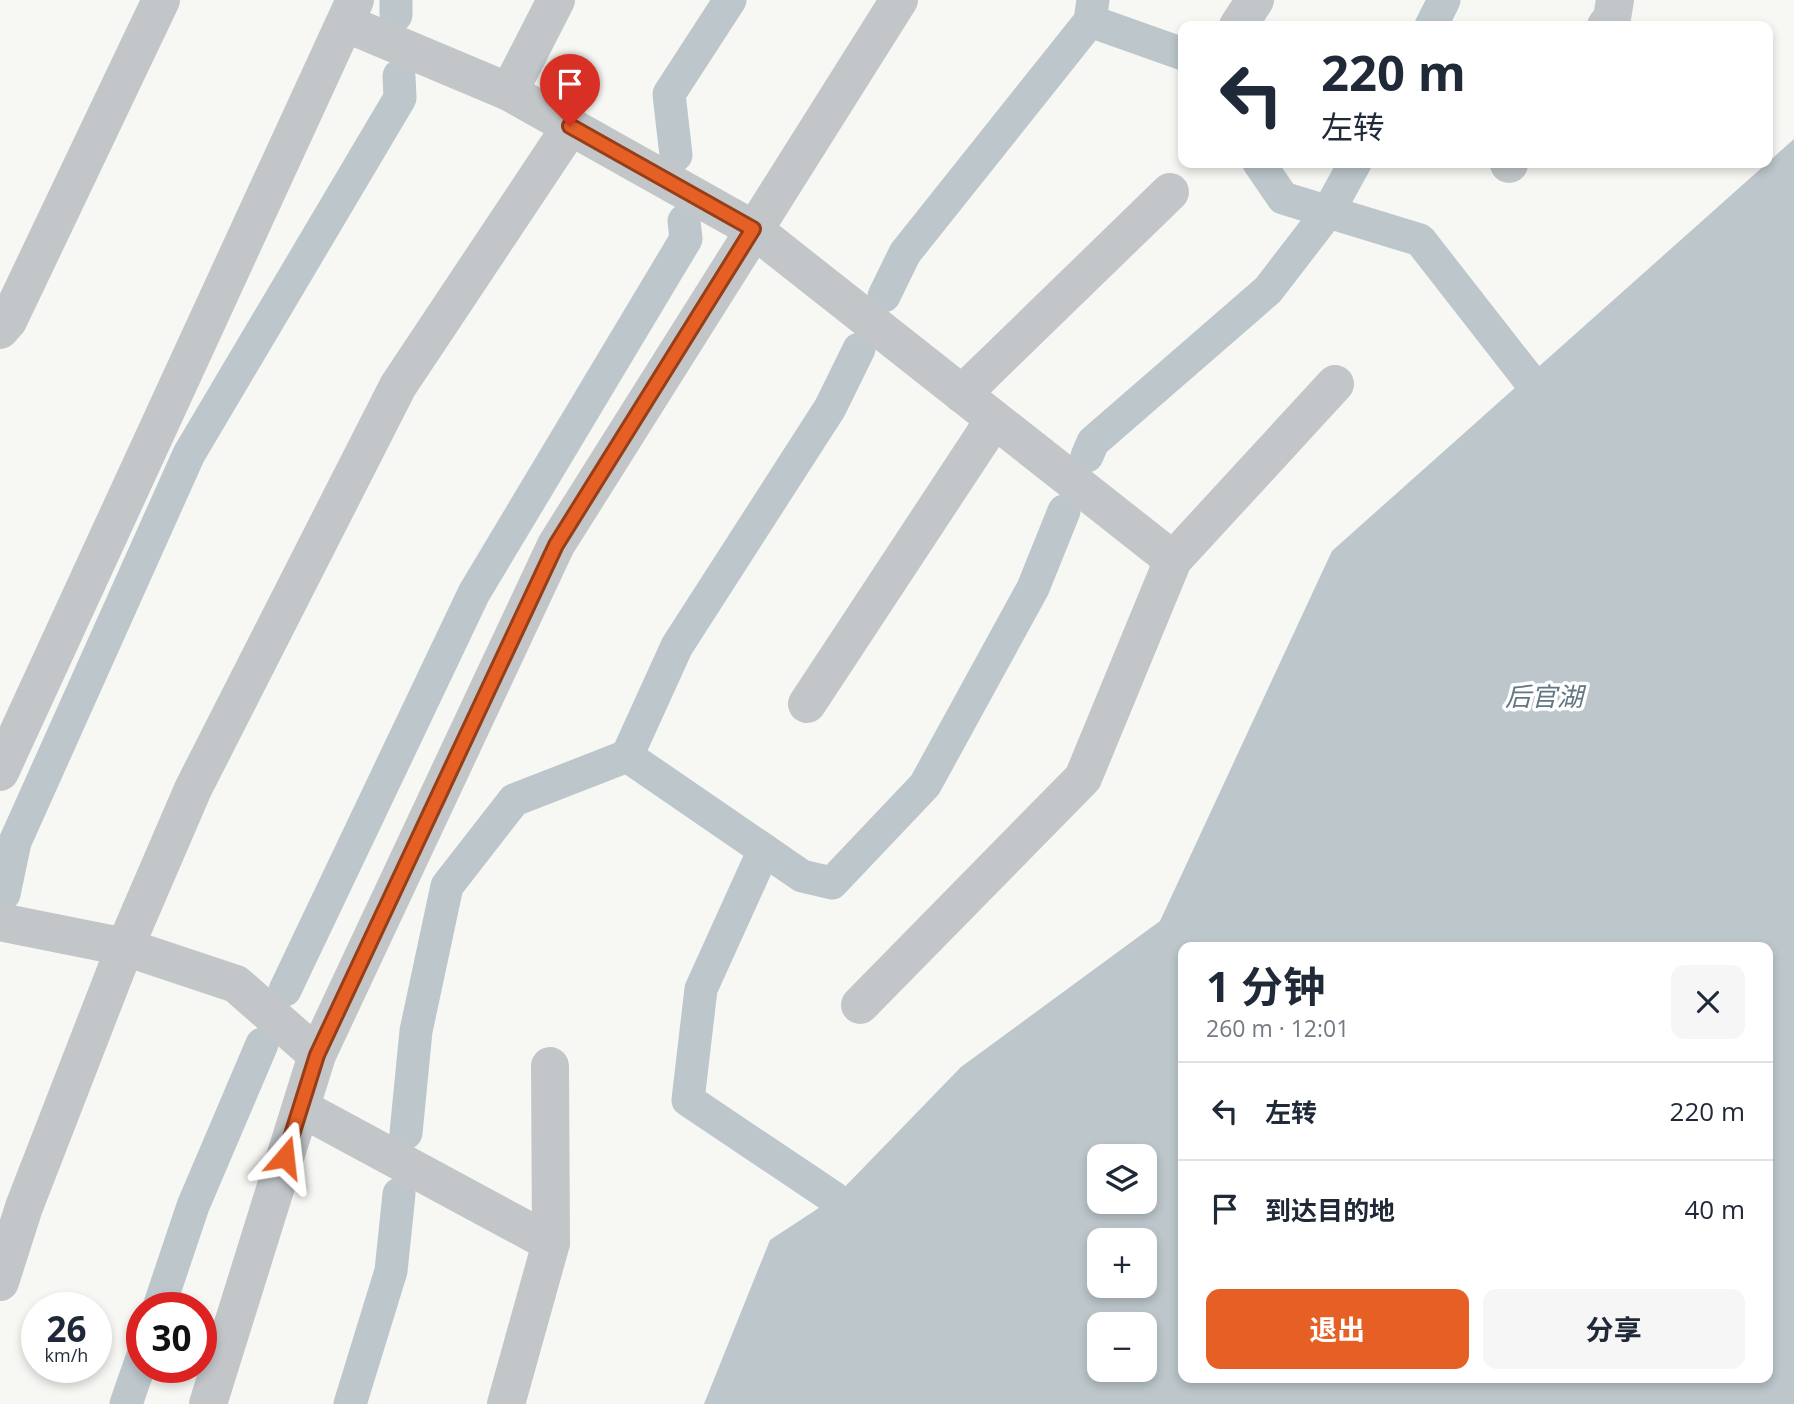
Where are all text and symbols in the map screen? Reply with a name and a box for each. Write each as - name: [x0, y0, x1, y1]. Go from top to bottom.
- text: 220 m: [1321, 39, 1466, 105]
- icon: left: [1206, 49, 1297, 140]
- pin: [540, 54, 600, 126]
- icon: arrive: [551, 65, 589, 103]
- text: 左转: [1321, 105, 1385, 148]
- water label: 后官湖: [1505, 678, 1587, 714]
- text: 1 分钟: [1206, 957, 1325, 1014]
- button: close: [1671, 965, 1745, 1039]
- text: 260 m · 12:01: [1206, 1012, 1349, 1044]
- icon: left: [1206, 1092, 1244, 1130]
- text: 220 m: [1670, 1093, 1745, 1129]
- text: 左转: [1265, 1094, 1317, 1130]
- position arrow: [248, 1120, 322, 1194]
- map controls: [1087, 1144, 1157, 1382]
- button: layers: [1087, 1144, 1157, 1214]
- icon: arrive: [1206, 1190, 1244, 1228]
- text: 40 m: [1684, 1191, 1745, 1227]
- text: 到达目的地: [1265, 1192, 1395, 1228]
- button: +: [1087, 1228, 1157, 1298]
- button: 退出: [1206, 1289, 1469, 1369]
- button: 分享: [1483, 1289, 1745, 1369]
- speed limit sign: 30: [126, 1292, 217, 1383]
- text: 26: [46, 1305, 87, 1352]
- button: −: [1087, 1312, 1157, 1382]
- text: km/h: [45, 1343, 88, 1367]

